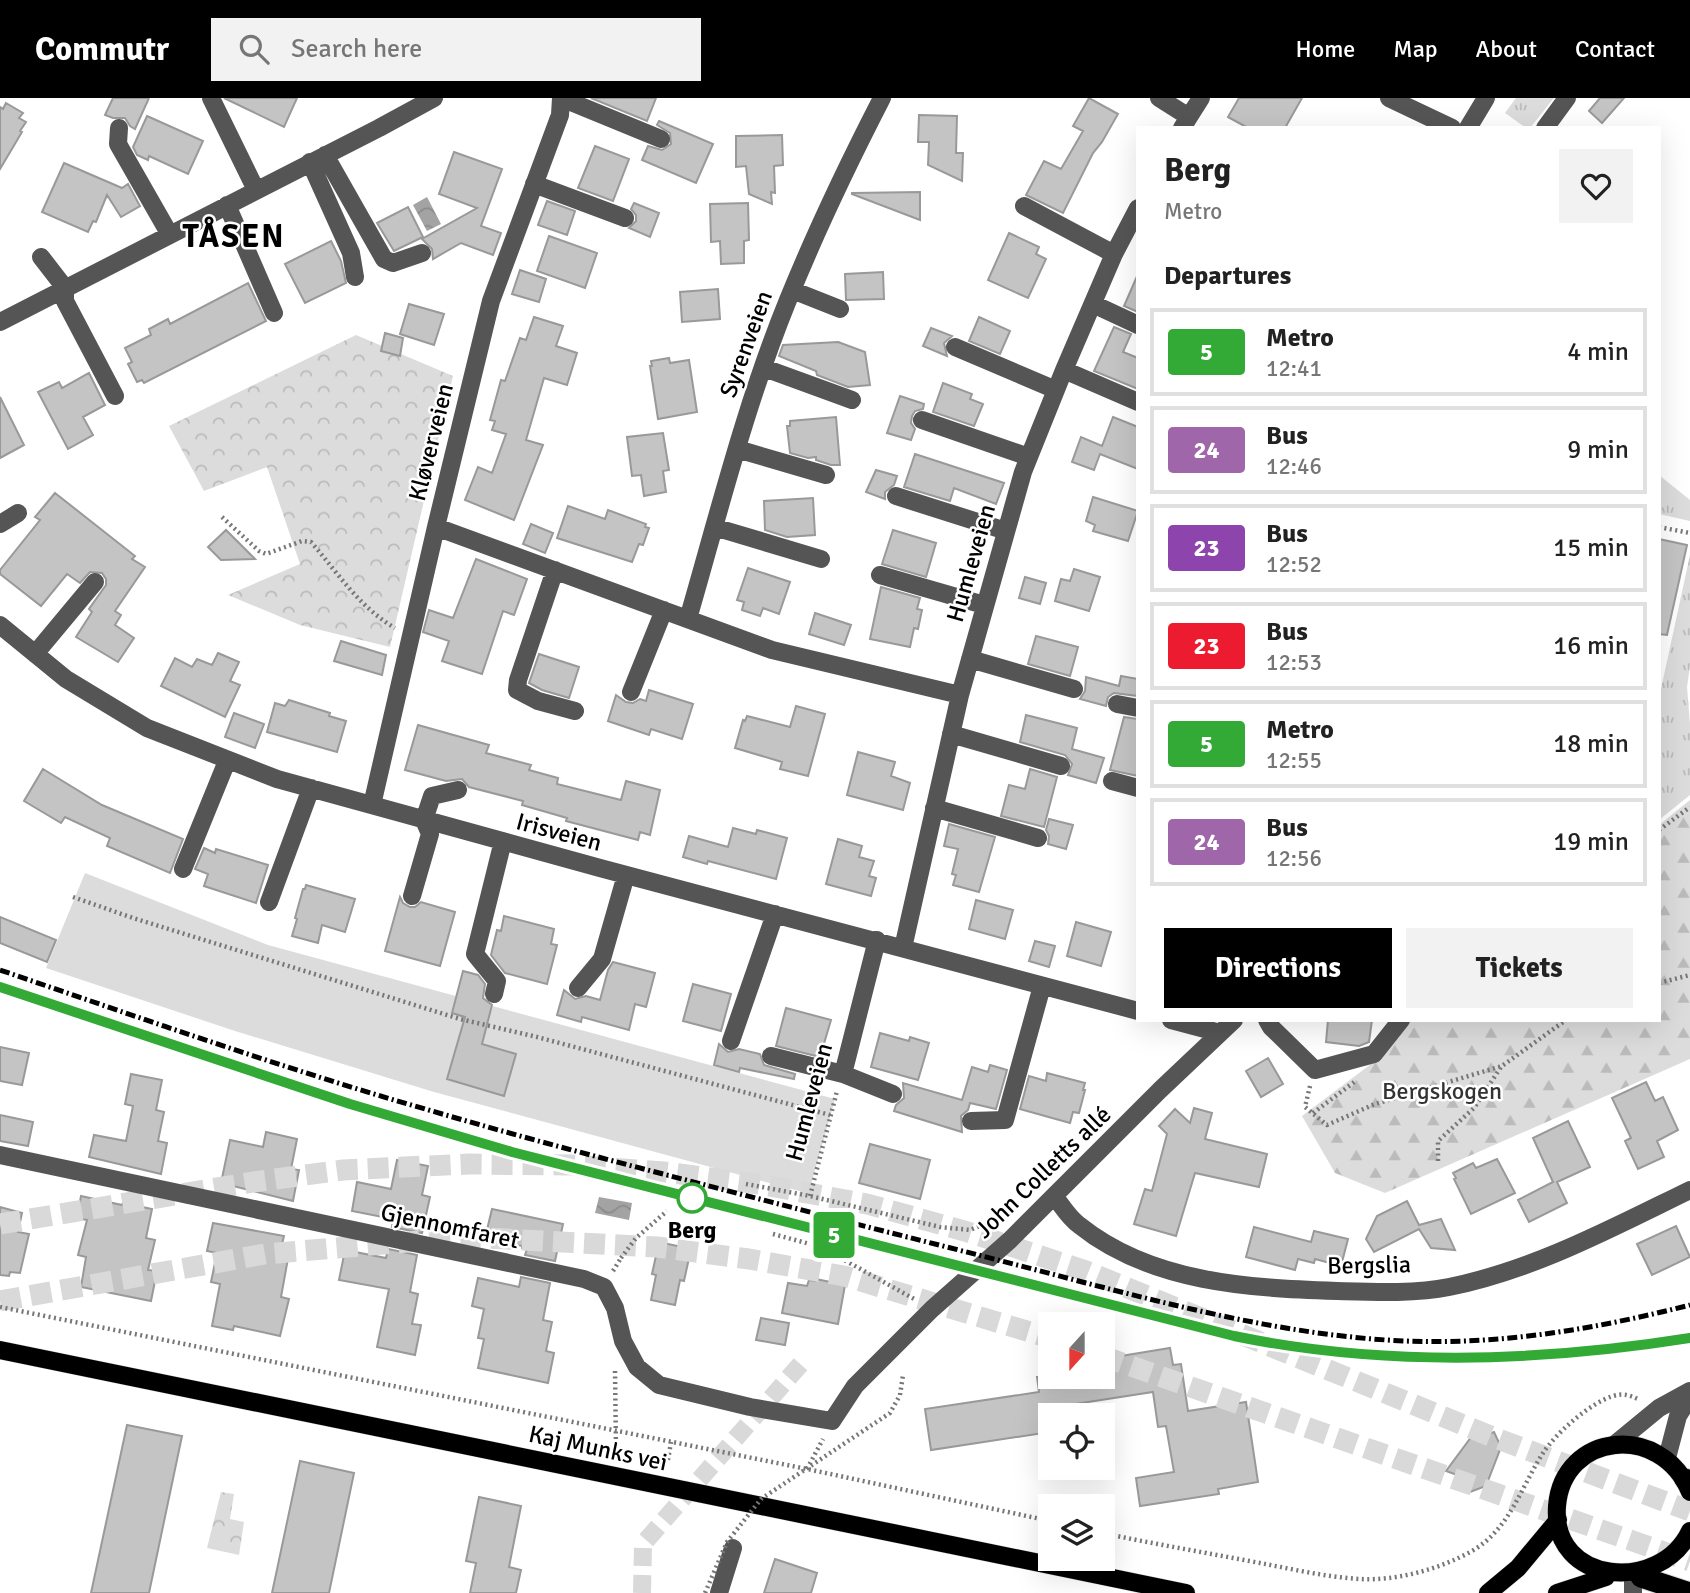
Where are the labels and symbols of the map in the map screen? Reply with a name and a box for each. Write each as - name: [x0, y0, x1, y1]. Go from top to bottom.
- district label: TÅSEN: [182, 216, 286, 256]
- street label: Syrenveien: [713, 287, 779, 401]
- street label: Kløverveien: [402, 380, 460, 504]
- street label: Humleveien: [940, 501, 1002, 625]
- street label: Irisveien: [513, 806, 605, 858]
- street label: Humleveien: [779, 1040, 839, 1164]
- park label: Bergskogen: [1382, 1076, 1502, 1106]
- street label: John Colletts allé: [969, 1100, 1117, 1244]
- marker: Berg: [677, 1183, 707, 1213]
- street label: Gjennomfaret: [378, 1197, 522, 1255]
- line badge: 5: [811, 1212, 857, 1258]
- place label: Berg: [668, 1215, 717, 1245]
- street label: Bergslia: [1327, 1249, 1411, 1281]
- north arrow: [1038, 1312, 1115, 1390]
- street label: Kaj Munks vei: [526, 1419, 670, 1477]

